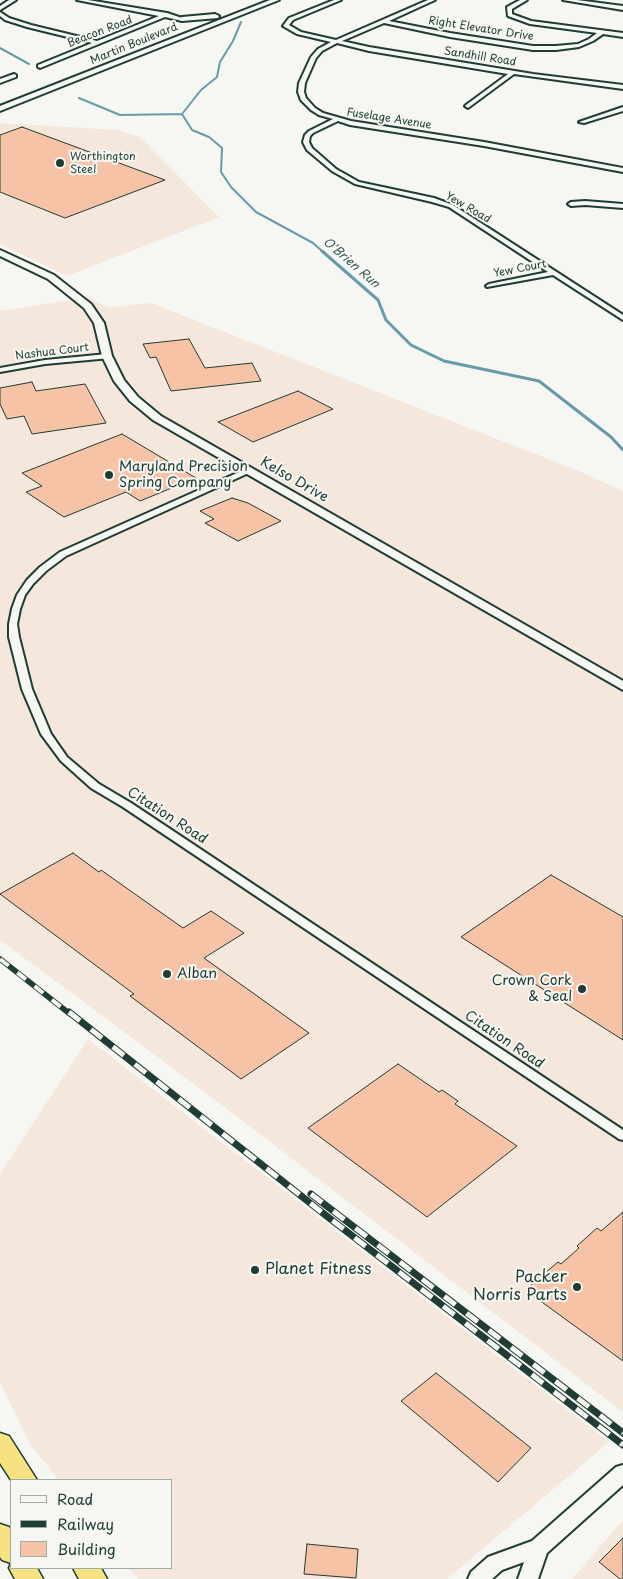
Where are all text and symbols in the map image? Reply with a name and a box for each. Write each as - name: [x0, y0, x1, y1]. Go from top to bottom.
- street label: Beacon Road: [66, 14, 134, 50]
- street label: Right Elevator Drive: [428, 14, 534, 44]
- street label: Martin Boulevard: [88, 20, 180, 68]
- street label: Sandhill Road: [443, 45, 517, 69]
- street label: Fuselage Avenue: [346, 106, 432, 132]
- place label: Worthington Steel: [70, 150, 136, 176]
- marker: Worthington Steel: [54, 157, 66, 169]
- street label: Yew Road: [443, 190, 493, 226]
- water label: O'Brien Run: [320, 235, 382, 291]
- street label: Yew Court: [492, 257, 548, 281]
- street label: Nashua Court: [14, 341, 90, 363]
- street label: Kelso Drive: [257, 454, 331, 506]
- place label: Maryland Precision Spring Company: [119, 459, 248, 492]
- marker: Maryland Precision Spring Company: [103, 469, 115, 481]
- street label: Citation Road: [124, 784, 210, 848]
- place label: Alban: [177, 966, 217, 982]
- marker: Alban: [161, 968, 173, 980]
- place label: Crown Cork & Seal: [492, 973, 572, 1006]
- marker: Crown Cork & Seal: [576, 983, 588, 995]
- street label: Citation Road: [461, 1007, 547, 1073]
- place label: Planet Fitness: [265, 1260, 372, 1280]
- marker: Planet Fitness: [249, 1264, 261, 1276]
- place label: Packer Norris Parts: [473, 1268, 567, 1306]
- marker: Packer Norris Parts: [571, 1281, 583, 1293]
- legend: [10, 1479, 172, 1569]
- text: Road: [57, 1487, 93, 1510]
- text: Railway: [57, 1512, 114, 1535]
- text: Building: [57, 1537, 116, 1560]

